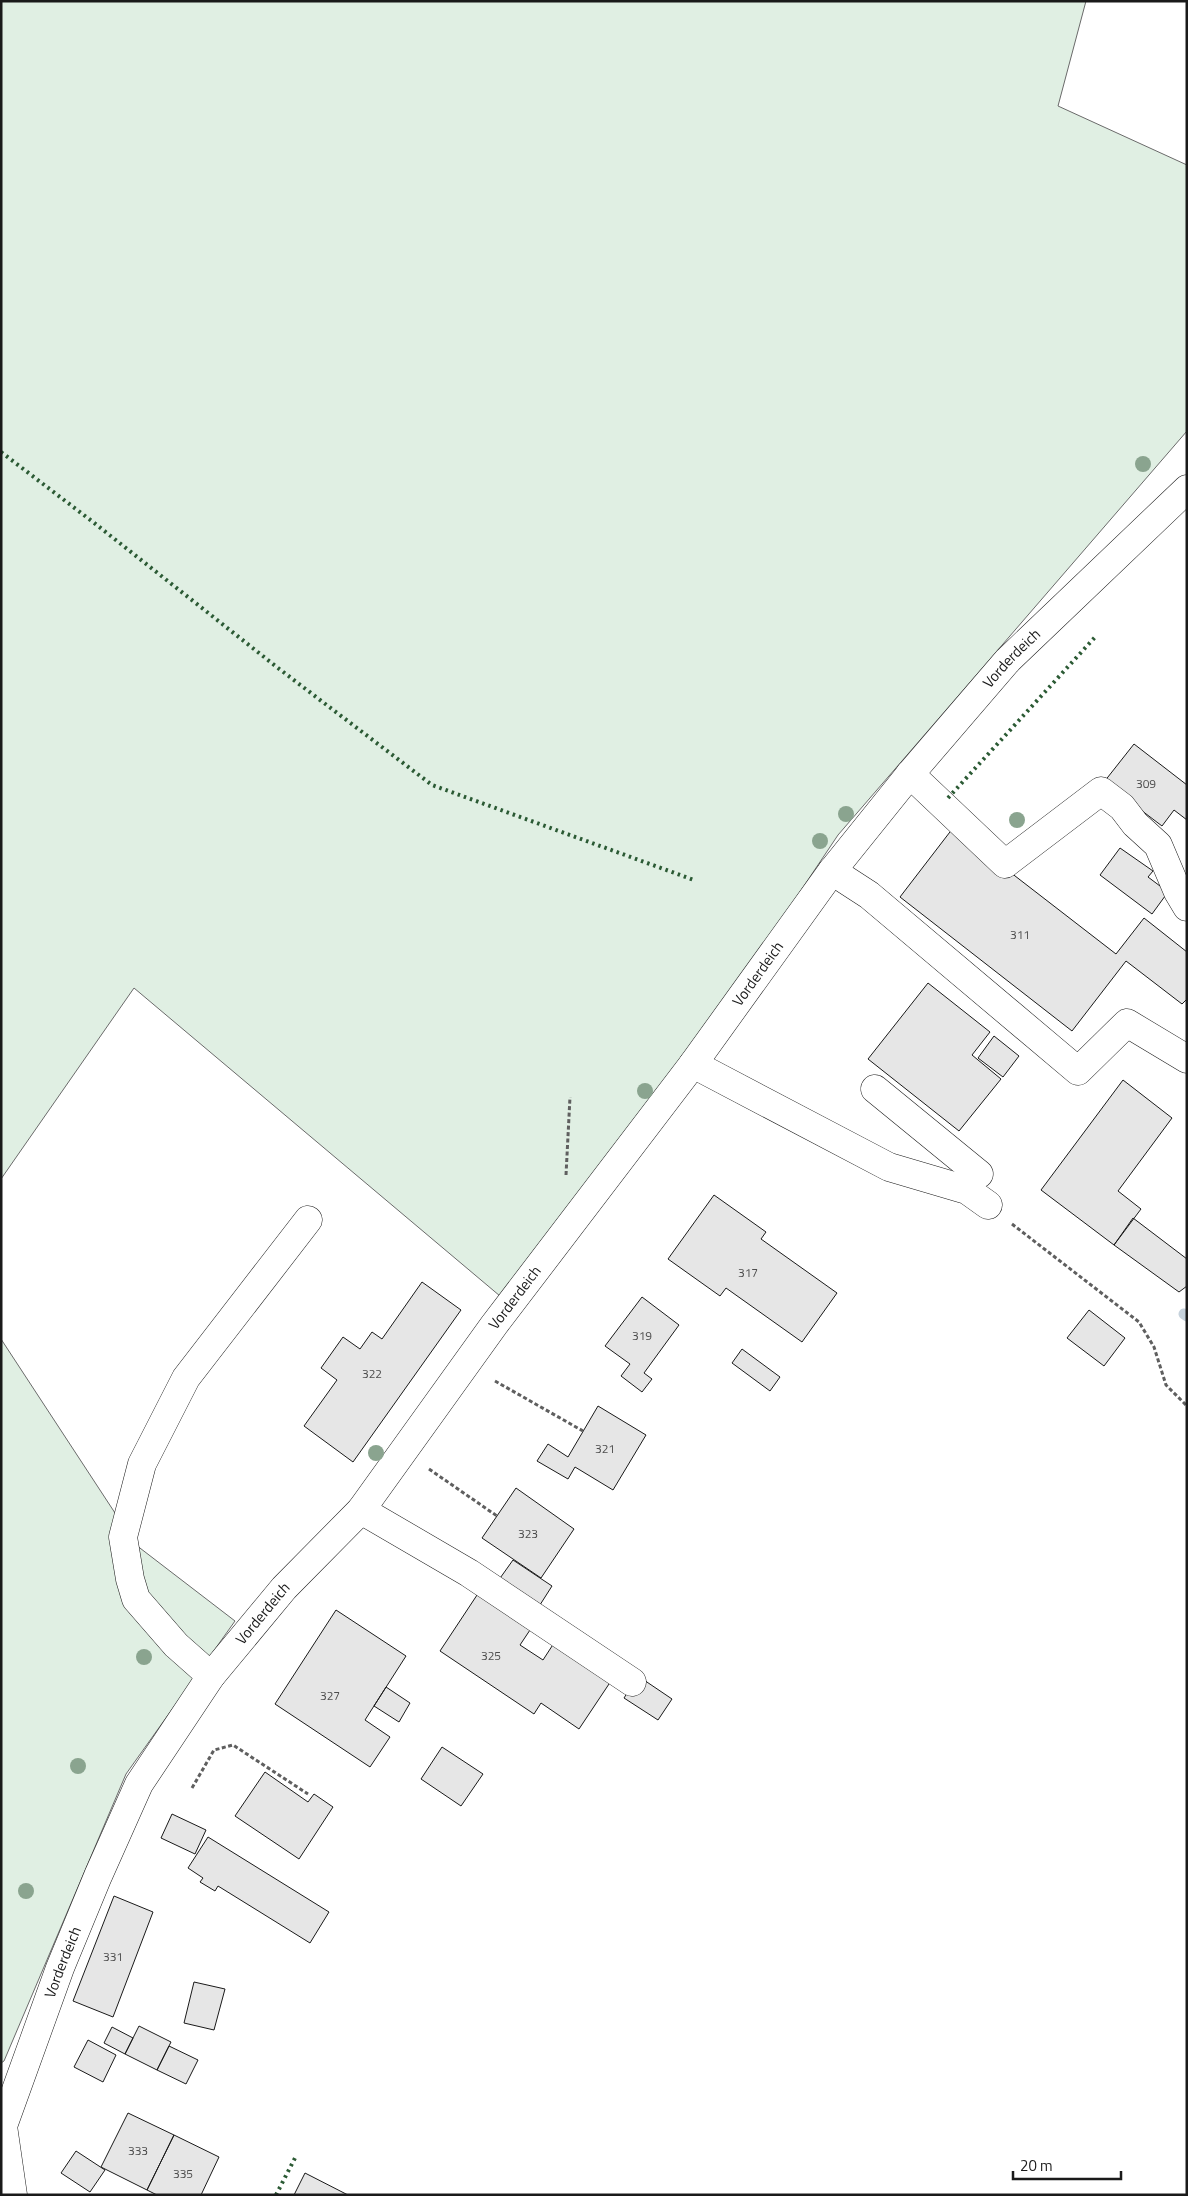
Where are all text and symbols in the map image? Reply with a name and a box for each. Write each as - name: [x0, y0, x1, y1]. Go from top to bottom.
- street label: Vorderdeich: [977, 623, 1045, 693]
- house number: 309: [1136, 774, 1156, 793]
- house number: 311: [1010, 925, 1030, 944]
- street label: Vorderdeich: [726, 936, 789, 1011]
- street label: Vorderdeich: [483, 1260, 546, 1334]
- house number: 317: [738, 1263, 758, 1282]
- house number: 319: [632, 1326, 652, 1345]
- house number: 322: [362, 1364, 382, 1383]
- house number: 321: [595, 1439, 615, 1458]
- house number: 323: [518, 1524, 538, 1543]
- street label: Vorderdeich: [230, 1576, 295, 1649]
- house number: 325: [481, 1646, 501, 1665]
- house number: 327: [320, 1686, 340, 1705]
- street label: Vorderdeich: [38, 1923, 87, 2001]
- house number: 331: [103, 1947, 123, 1966]
- house number: 333: [128, 2141, 148, 2160]
- scale bar: [1013, 2148, 1120, 2180]
- text: 20 m: [1020, 2154, 1053, 2177]
- house number: 335: [173, 2164, 193, 2183]

